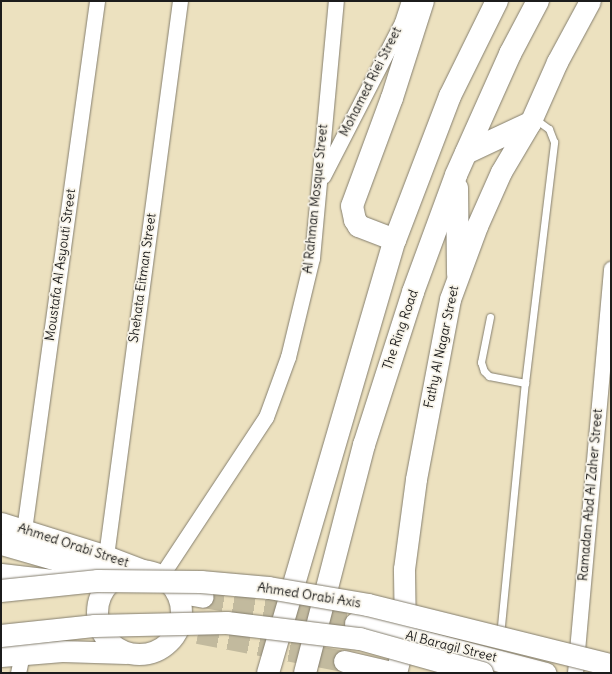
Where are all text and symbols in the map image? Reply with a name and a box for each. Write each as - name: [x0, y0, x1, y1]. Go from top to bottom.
- street label: Mohamed Riei Street: [337, 25, 405, 139]
- street label: Al Rahman Mosque Street: [300, 124, 332, 274]
- street label: Moustafa Al Asyouti Street: [43, 188, 79, 342]
- street label: Shehata Eitman Street: [126, 212, 160, 344]
- street label: Fathy Al Nagar Street: [421, 284, 463, 410]
- street label: The Ring Road: [380, 288, 422, 372]
- street label: Ramadan Abd Al Zaher Street: [576, 408, 606, 582]
- street label: Ahmed Orabi Street: [16, 521, 130, 571]
- street label: Ahmed Orabi Axis: [256, 580, 362, 612]
- street label: Al Baragil Street: [404, 628, 498, 666]

